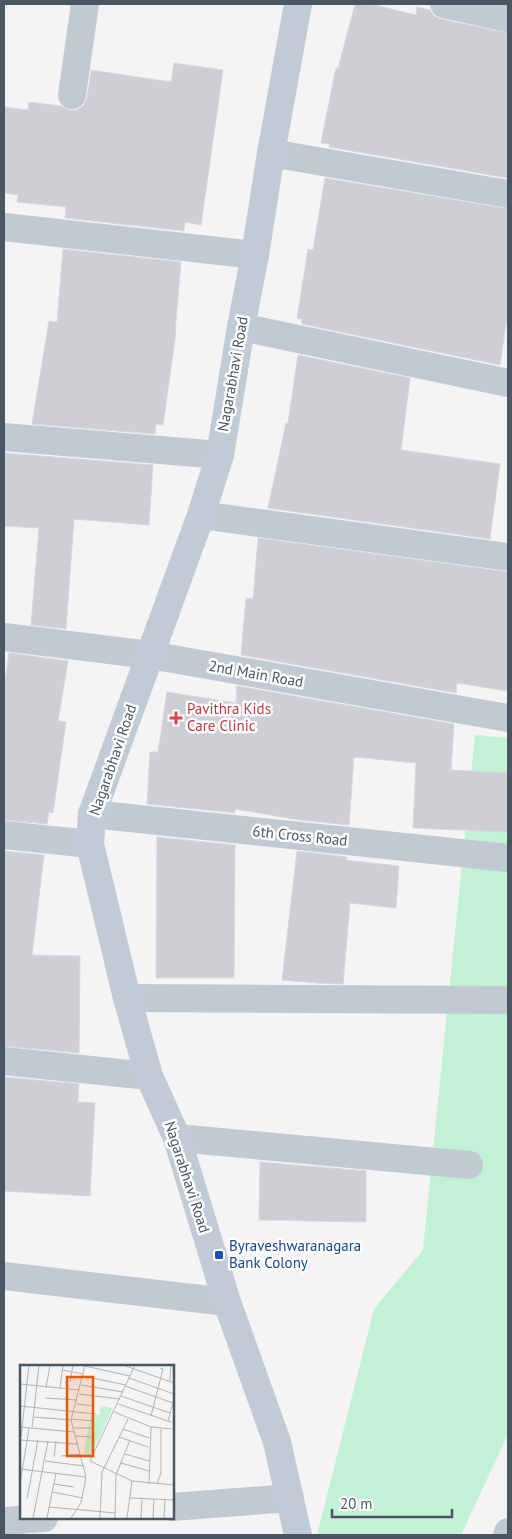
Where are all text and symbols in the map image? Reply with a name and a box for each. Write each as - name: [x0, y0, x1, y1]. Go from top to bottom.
- street label: Nagarabhavi Road: [213, 315, 252, 433]
- street label: 2nd Main Road: [207, 656, 305, 691]
- place label: Pavithra Kids Care Clinic: [187, 699, 271, 735]
- street label: Nagarabhavi Road: [85, 702, 140, 818]
- marker: Pavithra Kids Care Clinic: [169, 711, 183, 725]
- street label: 6th Cross Road: [252, 821, 348, 850]
- street label: Nagarabhavi Road: [160, 1119, 214, 1235]
- place label: Byraveshwaranagara Bank Colony: [229, 1236, 361, 1272]
- marker: Byraveshwaranagara Bank Colony: [213, 1249, 225, 1261]
- inset map: [20, 1365, 174, 1519]
- scale bar: [332, 1486, 452, 1518]
- text: 20 m: [340, 1494, 373, 1513]

